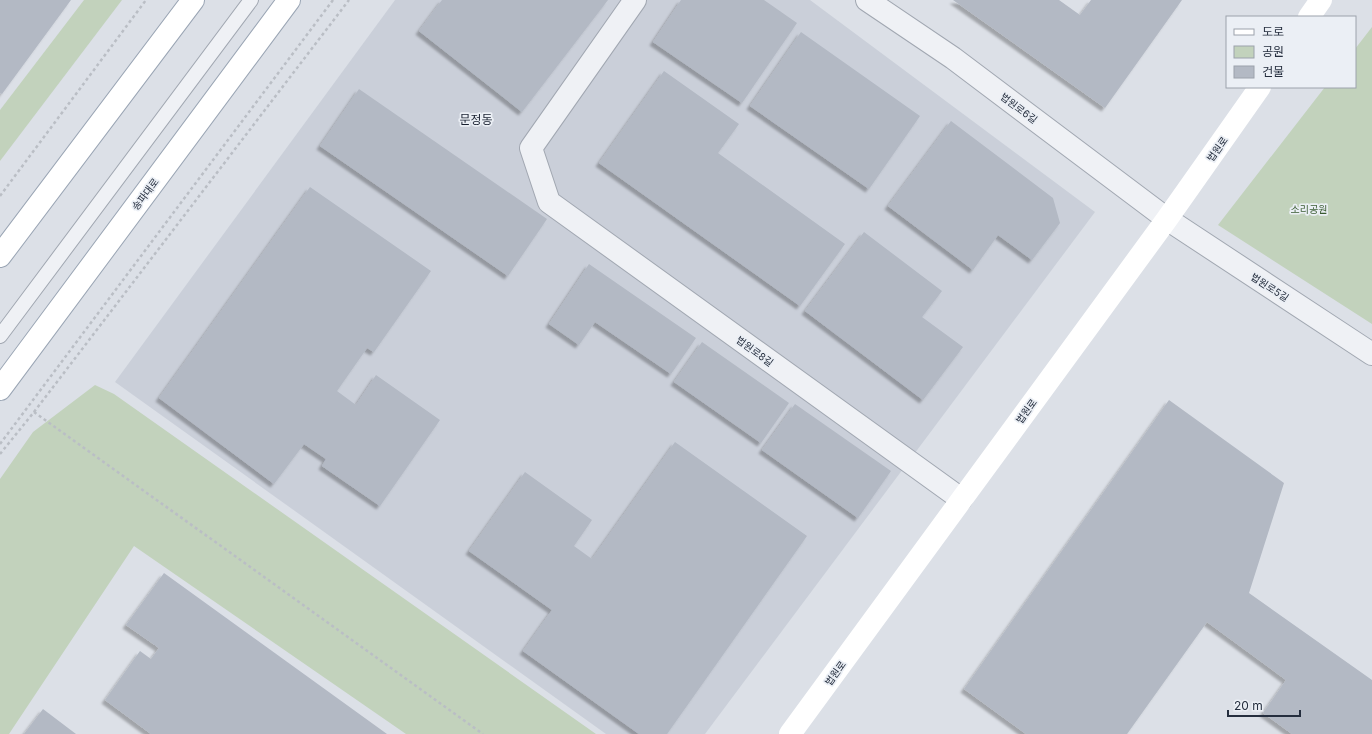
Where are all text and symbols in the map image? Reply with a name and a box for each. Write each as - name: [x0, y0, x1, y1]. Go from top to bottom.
- legend: [1226, 16, 1356, 88]
- text: 도로: [1262, 24, 1284, 39]
- text: 공원: [1262, 44, 1284, 59]
- text: 건물: [1262, 64, 1284, 79]
- street label: 법원로6길: [998, 90, 1040, 126]
- district label: 문정동: [459, 112, 493, 127]
- street label: 법원로: [1204, 134, 1230, 164]
- street label: 송파대로: [129, 176, 161, 212]
- park label: 소리공원: [1291, 203, 1327, 215]
- street label: 법원로5길: [1249, 270, 1291, 304]
- street label: 법원로8길: [734, 334, 776, 368]
- street label: 법원로: [1013, 396, 1039, 426]
- street label: 법원로: [822, 658, 848, 688]
- scale bar: [1228, 692, 1300, 718]
- text: 20 m: [1234, 698, 1263, 713]

